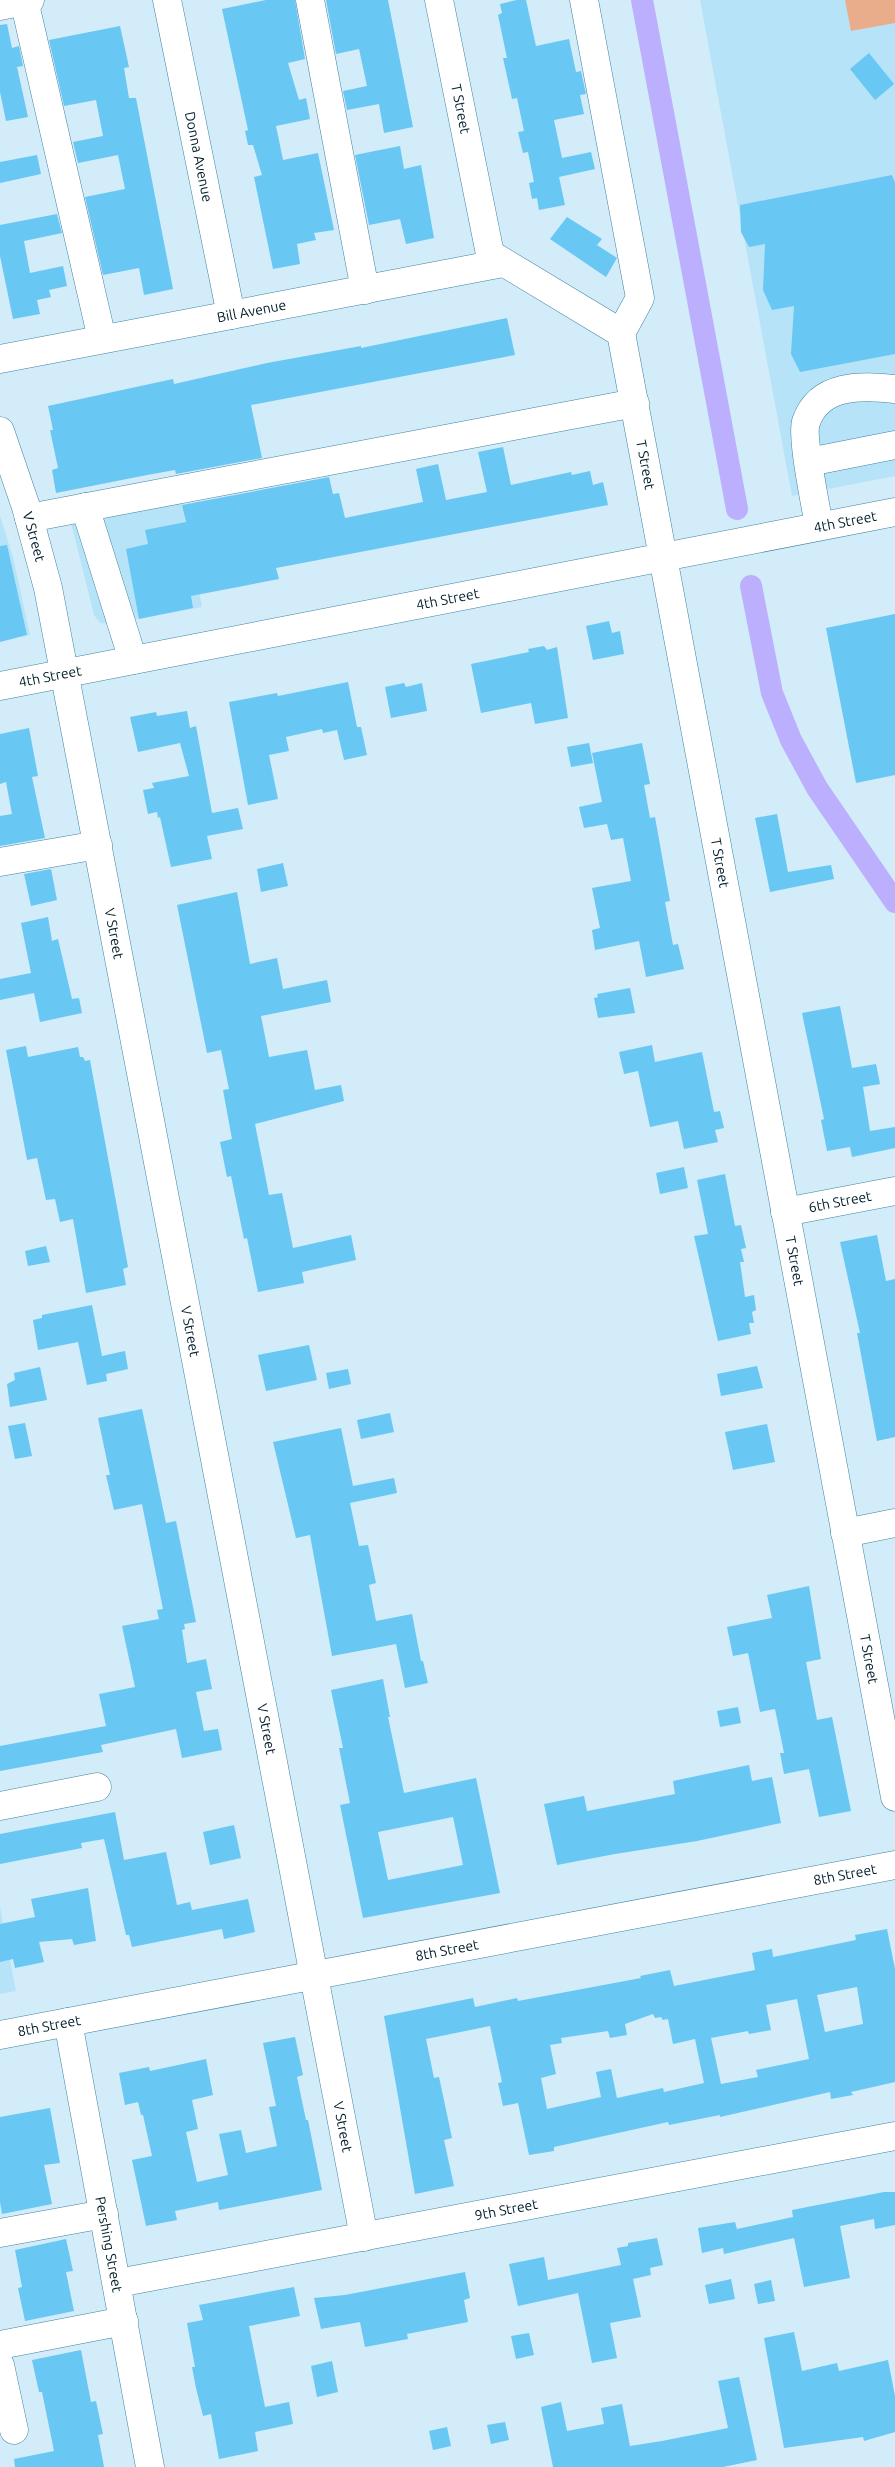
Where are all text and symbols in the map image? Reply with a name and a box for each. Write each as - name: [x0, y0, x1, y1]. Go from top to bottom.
- street label: T Street: [448, 83, 474, 135]
- street label: Donna Avenue: [182, 110, 216, 203]
- street label: Bill Avenue: [216, 297, 287, 325]
- street label: T Street: [633, 439, 658, 491]
- street label: 4th Street: [812, 508, 878, 536]
- street label: V Street: [20, 510, 49, 564]
- street label: 4th Street: [415, 585, 481, 613]
- street label: 4th Street: [17, 662, 83, 690]
- street label: T Street: [708, 837, 733, 889]
- street label: V Street: [102, 907, 127, 961]
- street label: 6th Street: [807, 1188, 873, 1215]
- street label: T Street: [782, 1235, 807, 1287]
- street label: V Street: [178, 1305, 203, 1358]
- street label: T Street: [857, 1633, 882, 1686]
- street label: V Street: [254, 1702, 279, 1756]
- street label: 8th Street: [812, 1861, 878, 1888]
- street label: 8th Street: [414, 1936, 480, 1964]
- street label: 8th Street: [16, 2012, 82, 2039]
- street label: V Street: [330, 2100, 356, 2154]
- street label: Pershing Street: [92, 2195, 126, 2294]
- street label: 9th Street: [473, 2196, 539, 2223]

